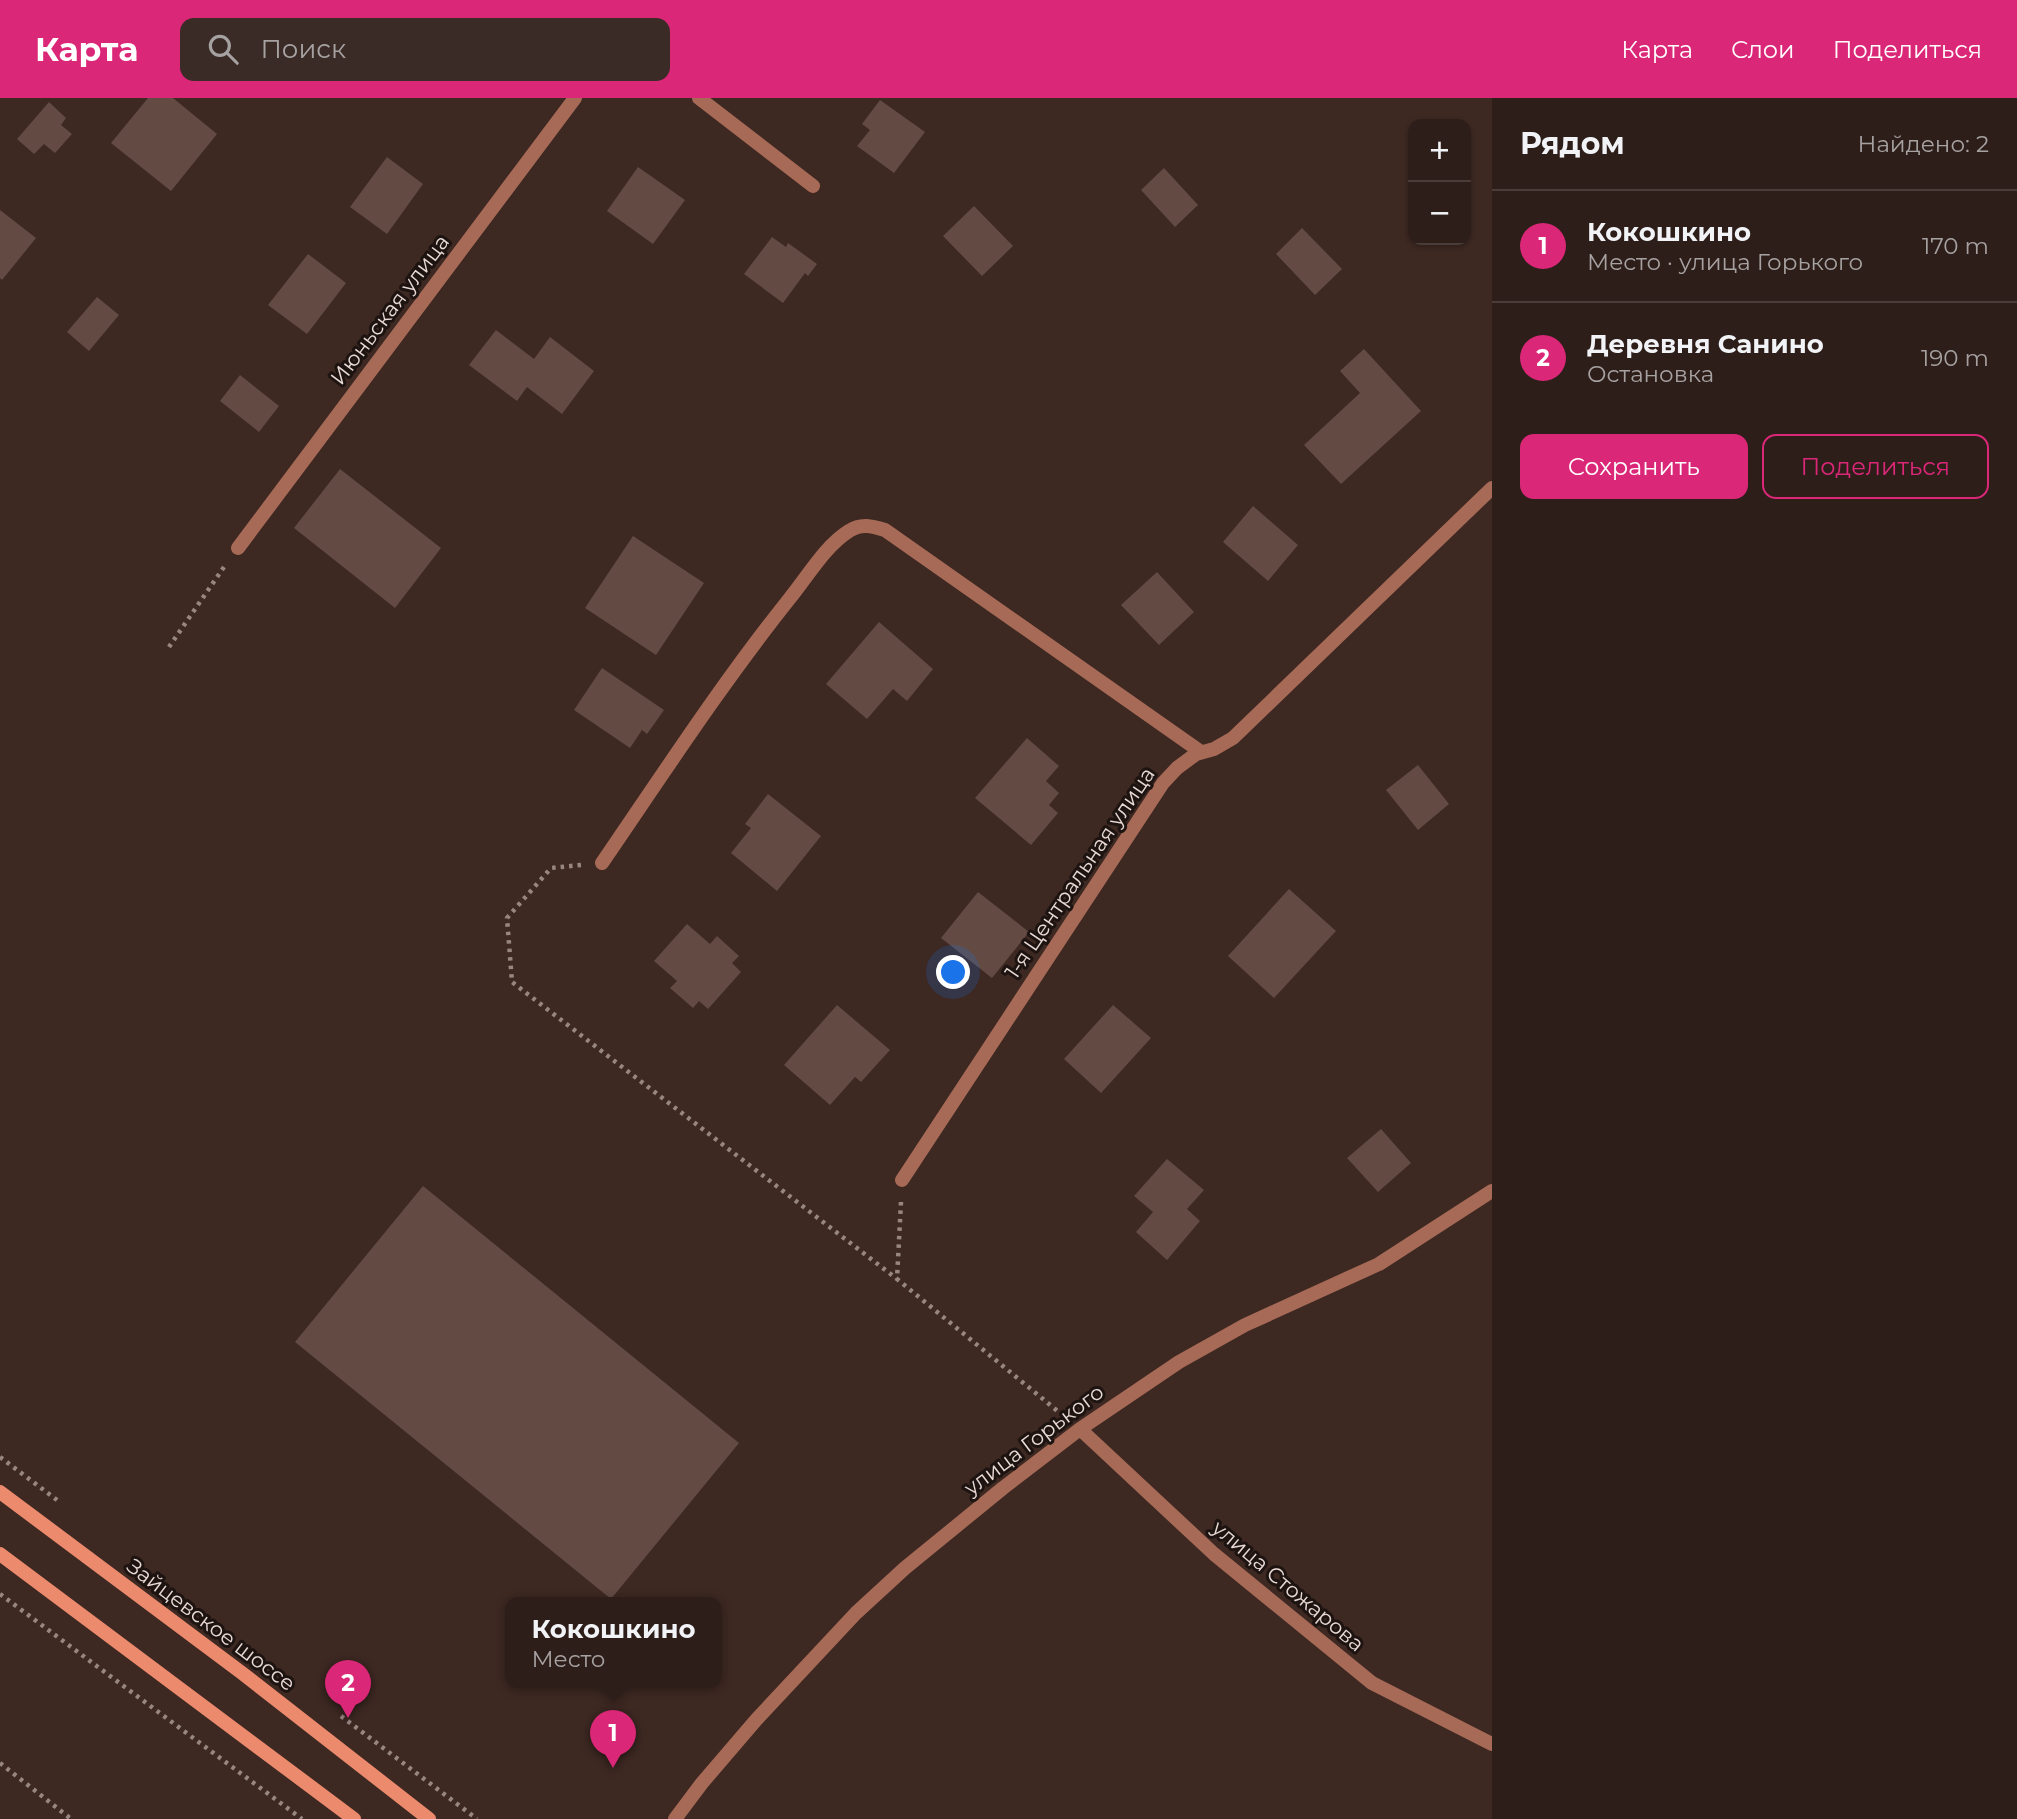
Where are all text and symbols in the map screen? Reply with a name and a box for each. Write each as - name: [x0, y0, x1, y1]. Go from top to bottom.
- search box: [180, 18, 670, 81]
- text: Карта: [35, 29, 138, 69]
- icon: search: [204, 30, 242, 68]
- text: Поиск: [260, 33, 346, 65]
- text: Карта: [1621, 35, 1693, 64]
- text: Слои: [1731, 35, 1795, 64]
- text: Поделиться: [1833, 35, 1982, 64]
- map controls: [1408, 119, 1471, 245]
- button: +: [1408, 119, 1471, 182]
- text: Рядом: [1520, 125, 1625, 162]
- text: Найдено: 2: [1858, 130, 1989, 158]
- button: −: [1408, 182, 1471, 245]
- text: Кокошкино: [1587, 216, 1751, 248]
- street label: Июньская улица: [325, 230, 454, 390]
- text: 1: [1538, 232, 1548, 260]
- text: 170 m: [1922, 232, 1989, 260]
- text: Место · улица Горького: [1587, 248, 1863, 276]
- text: Деревня Санино: [1587, 328, 1824, 360]
- text: 2: [1536, 344, 1550, 372]
- text: 190 m: [1921, 344, 1989, 372]
- text: Остановка: [1587, 360, 1714, 388]
- button: Сохранить: [1520, 434, 1748, 499]
- button: Поделиться: [1762, 434, 1989, 499]
- street label: 1-я Центральная улица: [999, 762, 1160, 983]
- your location: [936, 955, 970, 989]
- street label: улица Горького: [958, 1379, 1108, 1501]
- street label: улица Стожарова: [1207, 1514, 1369, 1656]
- street label: Зайцевское шоссе: [122, 1553, 300, 1696]
- popup: [505, 1597, 722, 1688]
- text: Кокошкино: [531, 1613, 696, 1645]
- text: Место: [531, 1645, 606, 1673]
- pin: 2: [325, 1660, 371, 1718]
- pin: 1: [590, 1710, 636, 1768]

